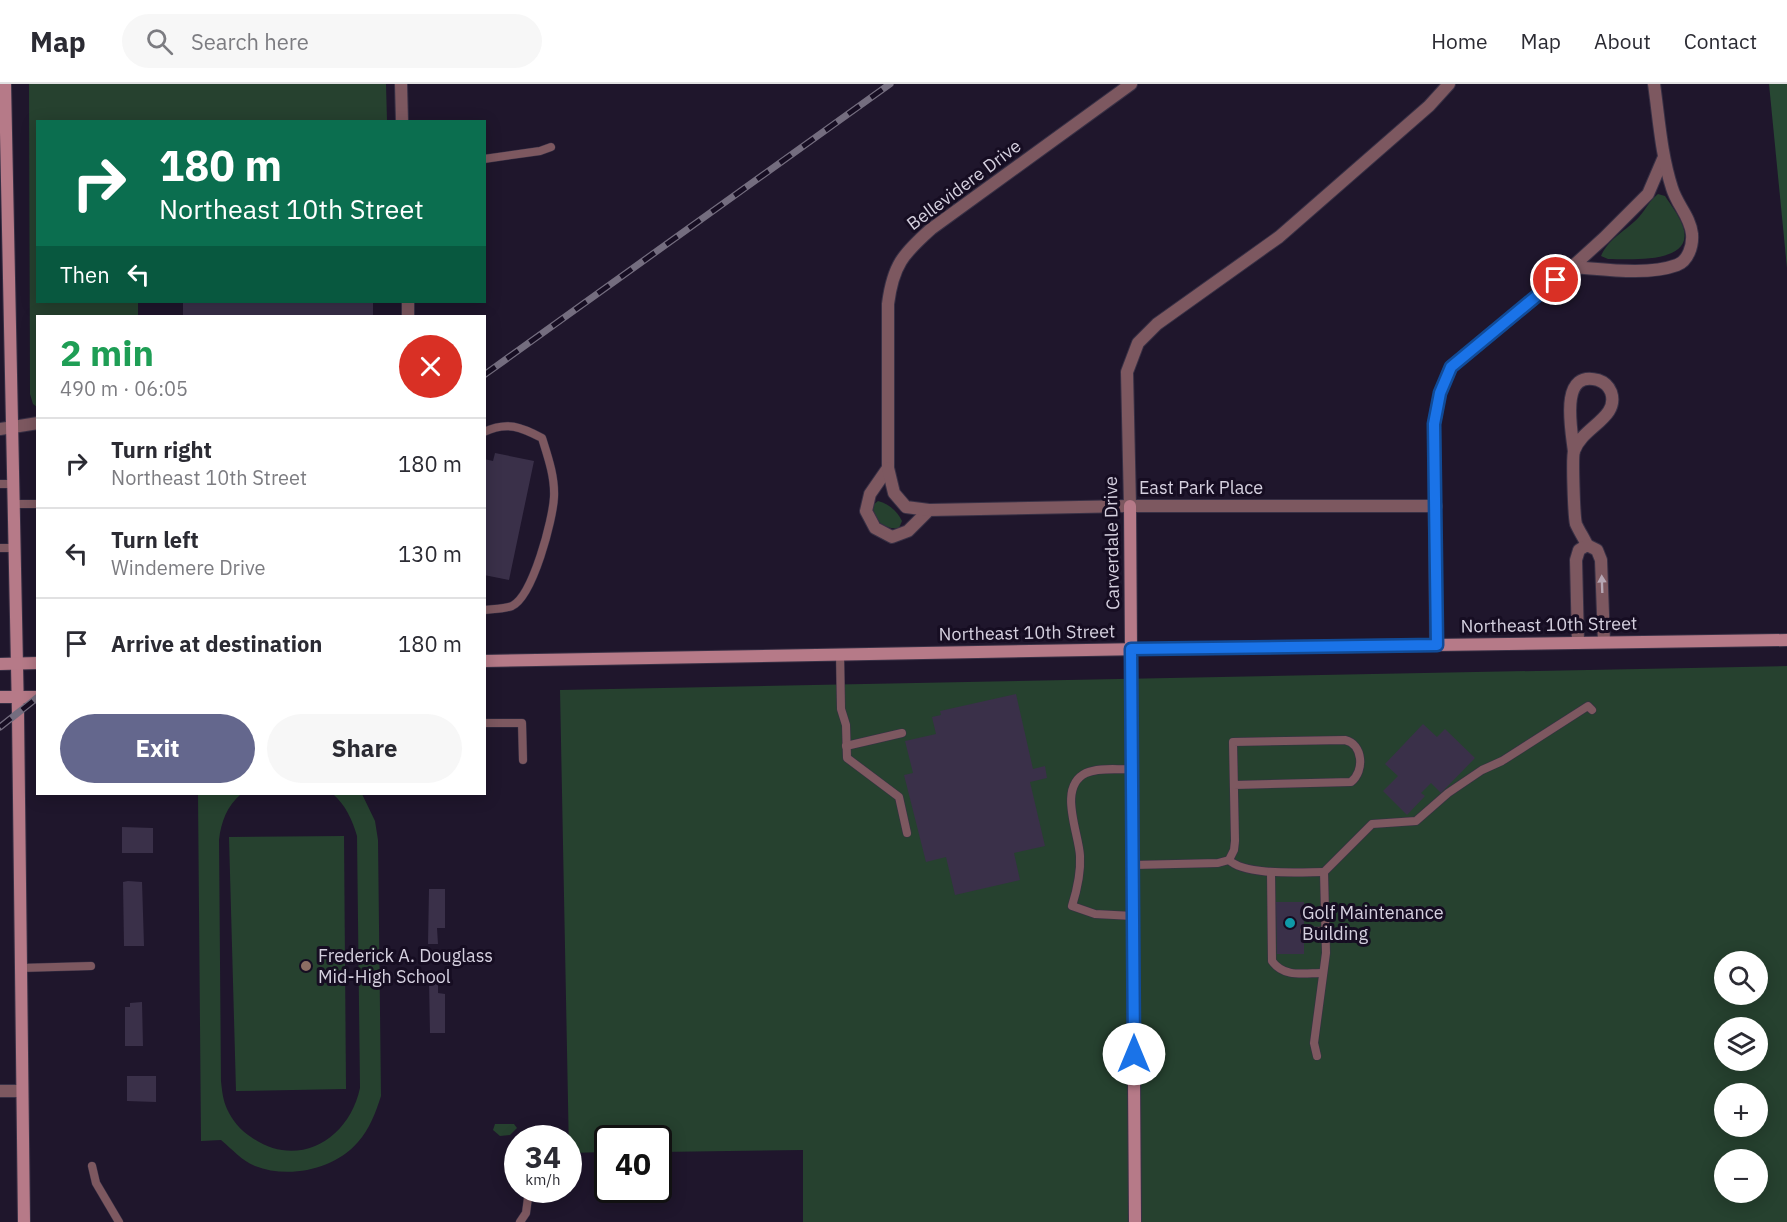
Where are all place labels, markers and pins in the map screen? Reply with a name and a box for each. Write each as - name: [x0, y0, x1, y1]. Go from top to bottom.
- pin: [1530, 254, 1581, 305]
- place label: Golf Maintenance Building: [1302, 901, 1444, 945]
- marker: Golf Maintenance Building: [1283, 916, 1297, 930]
- place label: Frederick A. Douglass Mid-High School: [318, 944, 493, 988]
- marker: Frederick A. Douglass Mid-High School: [299, 959, 313, 973]

